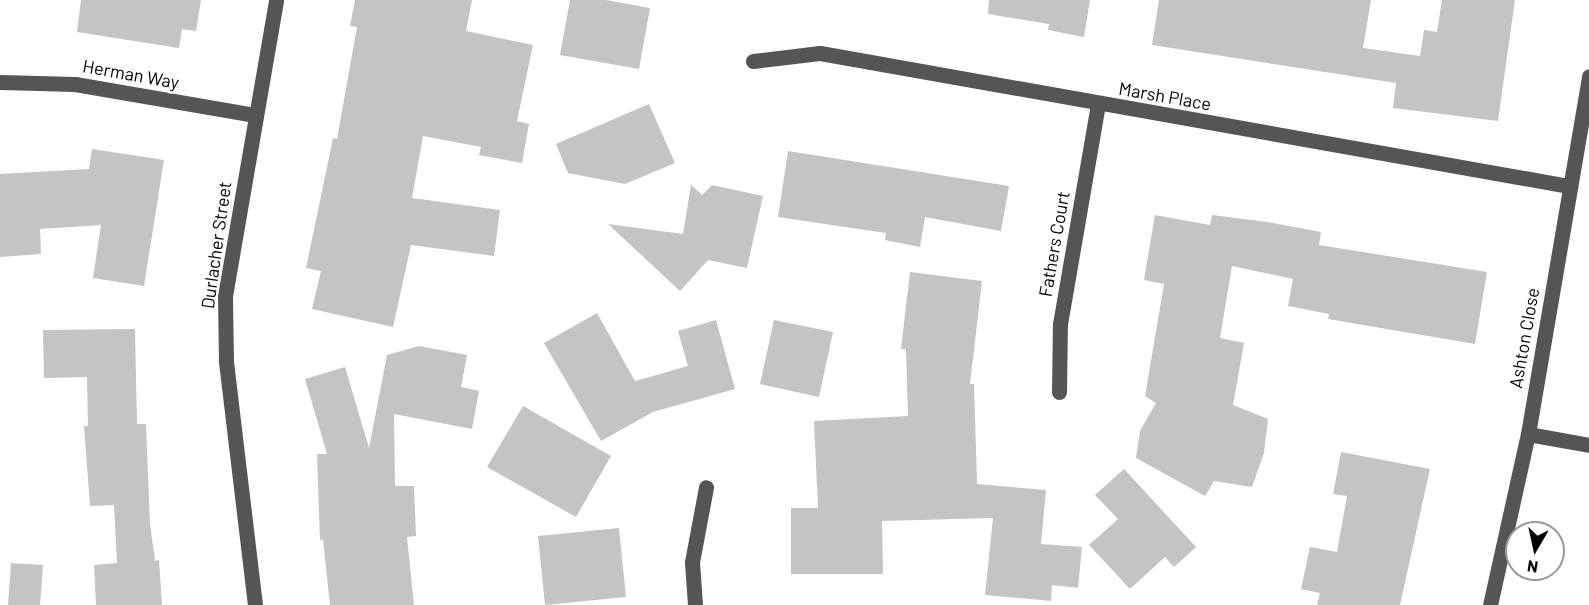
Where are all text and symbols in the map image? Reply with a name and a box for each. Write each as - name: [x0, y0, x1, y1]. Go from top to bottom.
- street label: Herman Way: [81, 55, 181, 93]
- street label: Marsh Place: [1117, 77, 1213, 115]
- street label: Durlacher Street: [196, 180, 236, 310]
- street label: Fathers Court: [1034, 189, 1074, 299]
- street label: Ashton Close: [1505, 286, 1543, 390]
- north arrow: [1505, 521, 1565, 581]
- text: N: [1526, 557, 1539, 578]

